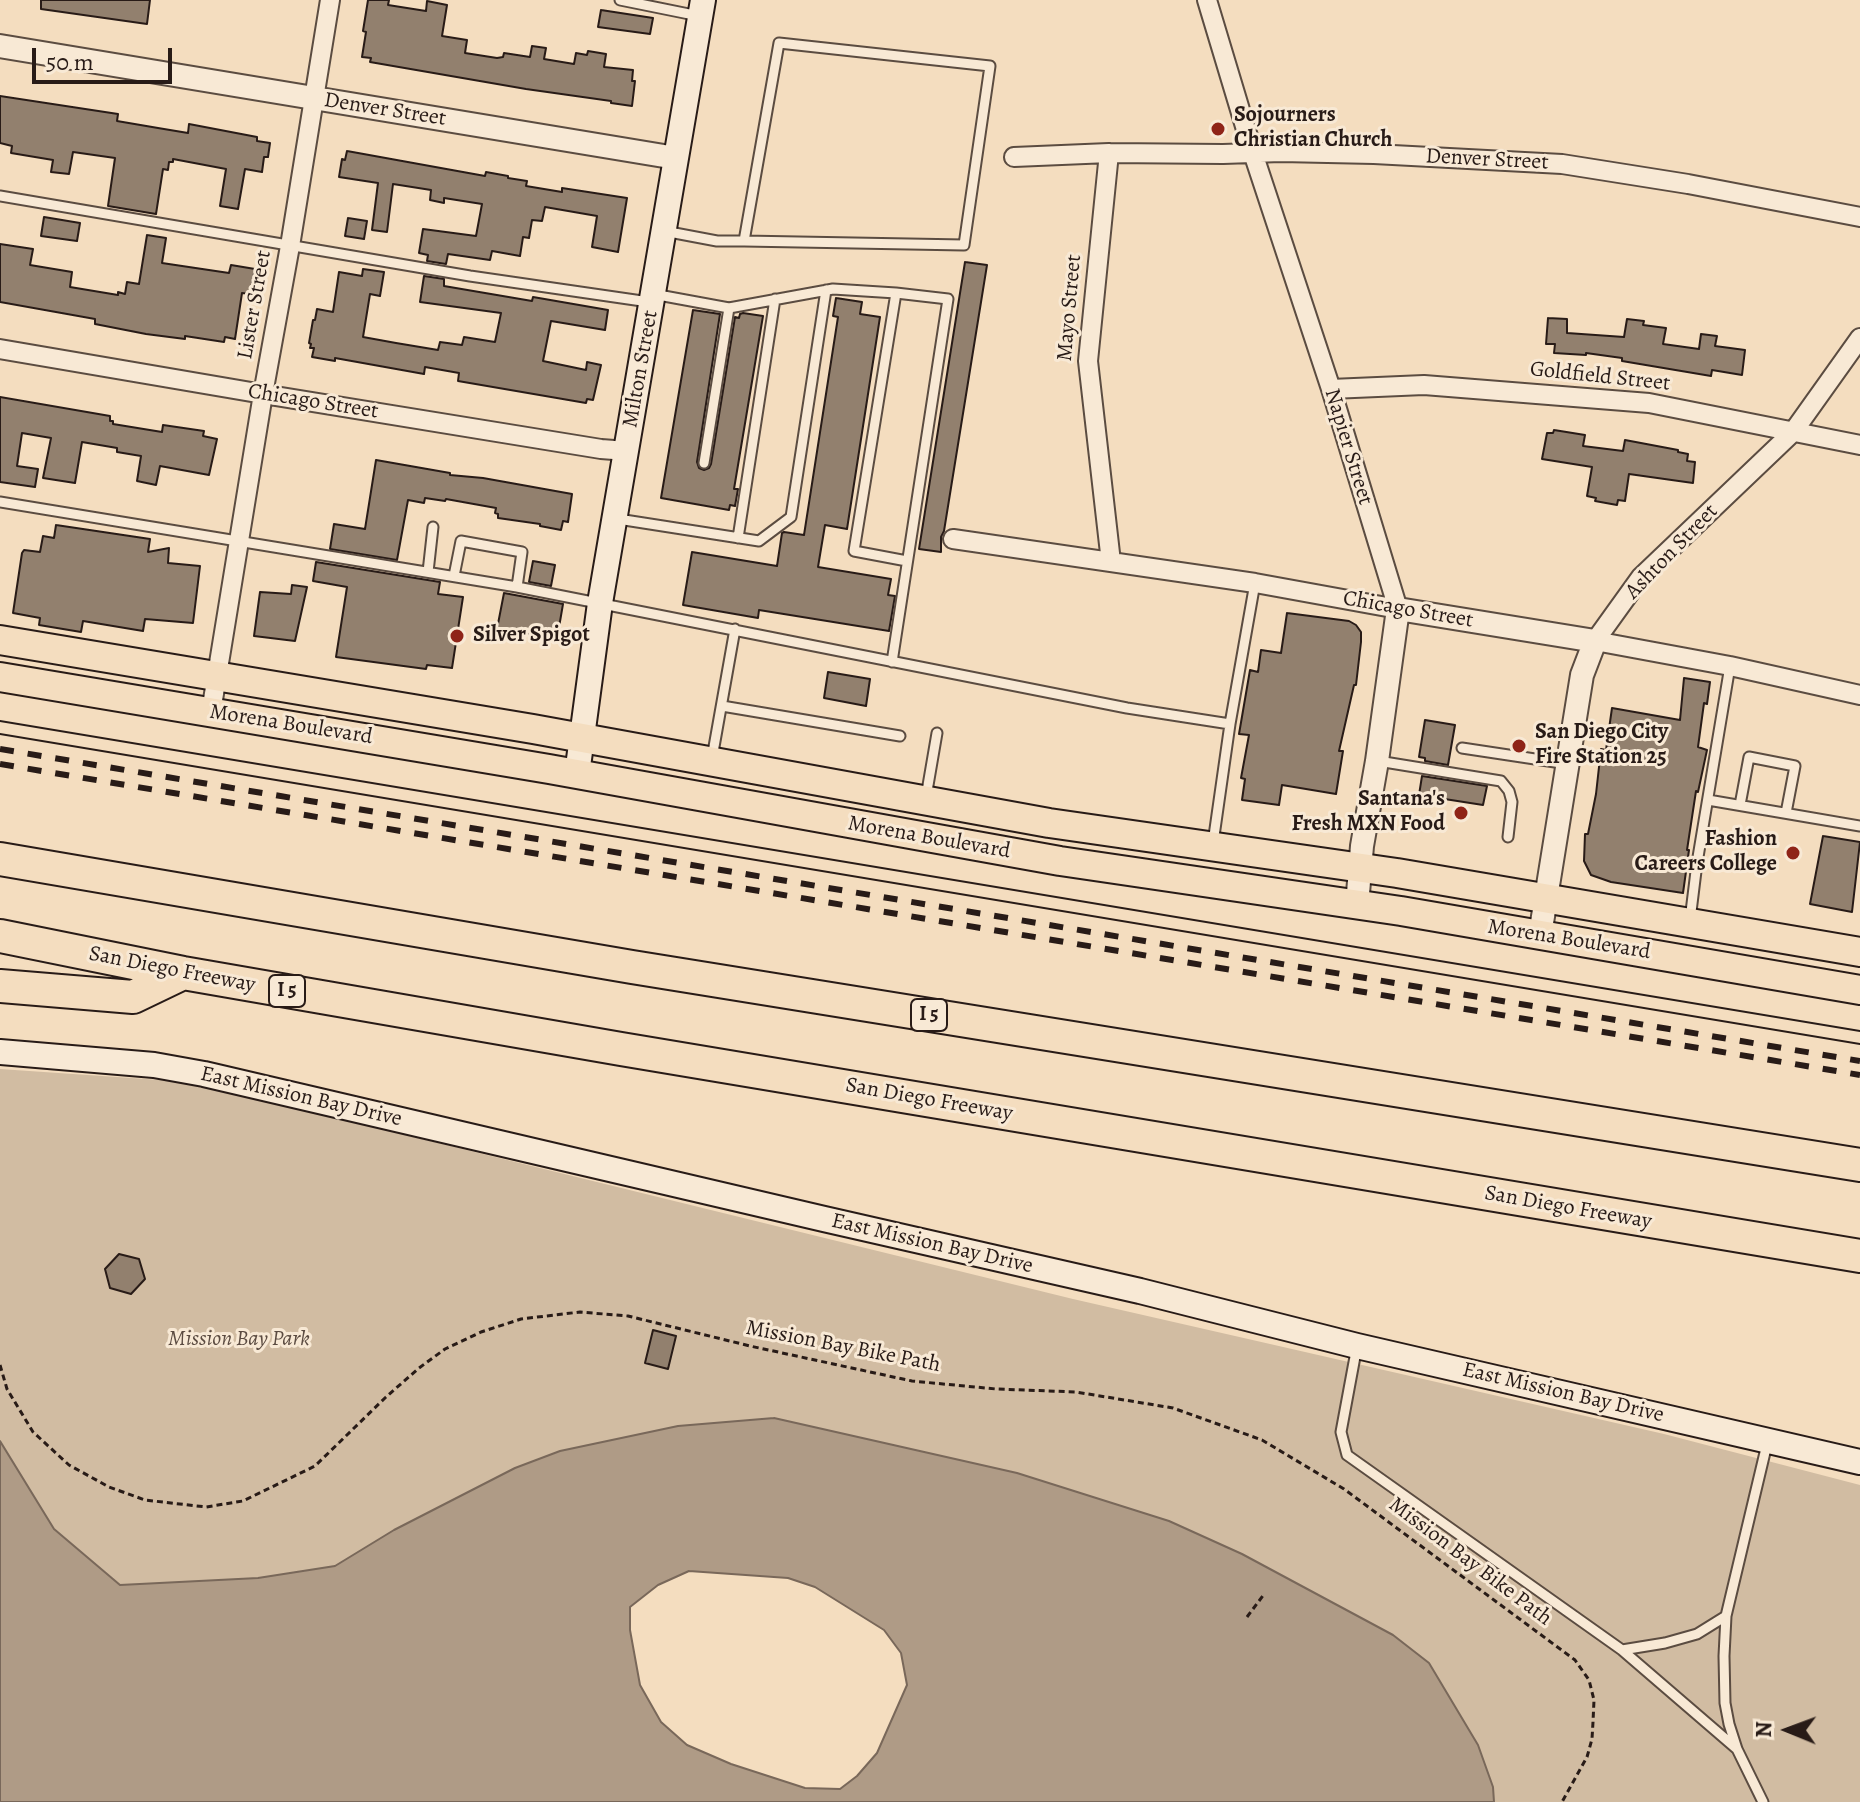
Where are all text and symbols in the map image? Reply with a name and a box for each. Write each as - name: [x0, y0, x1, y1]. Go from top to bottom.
- scale bar: [36, 32, 176, 82]
- text: 50 m: [46, 46, 94, 78]
- street label: Denver Street: [322, 87, 448, 133]
- place label: Sojourners Christian Church: [1234, 103, 1392, 154]
- marker: Sojourners Christian Church: [1209, 120, 1227, 138]
- street label: Denver Street: [1425, 144, 1549, 176]
- street label: Lister Street: [232, 248, 278, 362]
- street label: Mayo Street: [1052, 253, 1088, 363]
- street label: Milton Street: [618, 308, 664, 430]
- street label: Goldfield Street: [1529, 357, 1671, 397]
- street label: Chicago Street: [246, 379, 380, 425]
- street label: Napier Street: [1318, 386, 1378, 508]
- street label: Ashton Street: [1620, 499, 1724, 605]
- street label: Chicago Street: [1341, 586, 1475, 634]
- place label: Silver Spigot: [473, 623, 590, 649]
- marker: Silver Spigot: [448, 627, 466, 645]
- street label: Morena Boulevard: [208, 699, 374, 751]
- place label: San Diego City Fire Station 25: [1535, 720, 1668, 772]
- marker: San Diego City Fire Station 25: [1510, 737, 1528, 755]
- place label: Santana's Fresh MXN Food: [1292, 787, 1445, 838]
- marker: Santana's Fresh MXN Food: [1452, 804, 1470, 822]
- street label: Morena Boulevard: [846, 811, 1012, 865]
- place label: Fashion Careers College: [1634, 827, 1777, 878]
- marker: Fashion Careers College: [1784, 844, 1802, 862]
- street label: Morena Boulevard: [1486, 914, 1652, 966]
- street label: San Diego Freeway: [86, 941, 258, 999]
- road number: I 5: [269, 975, 305, 1007]
- road number: I 5: [911, 999, 947, 1031]
- street label: East Mission Bay Drive: [198, 1061, 404, 1133]
- street label: San Diego Freeway: [843, 1072, 1015, 1128]
- street label: San Diego Freeway: [1482, 1180, 1654, 1236]
- street label: East Mission Bay Drive: [829, 1208, 1035, 1280]
- street label: Mission Bay Bike Path: [743, 1315, 943, 1379]
- park label: Mission Bay Park: [168, 1327, 310, 1353]
- street label: East Mission Bay Drive: [1460, 1357, 1666, 1429]
- street label: Mission Bay Bike Path: [1383, 1492, 1557, 1632]
- north arrow: [1748, 1690, 1828, 1770]
- text: N: [1749, 1721, 1779, 1738]

